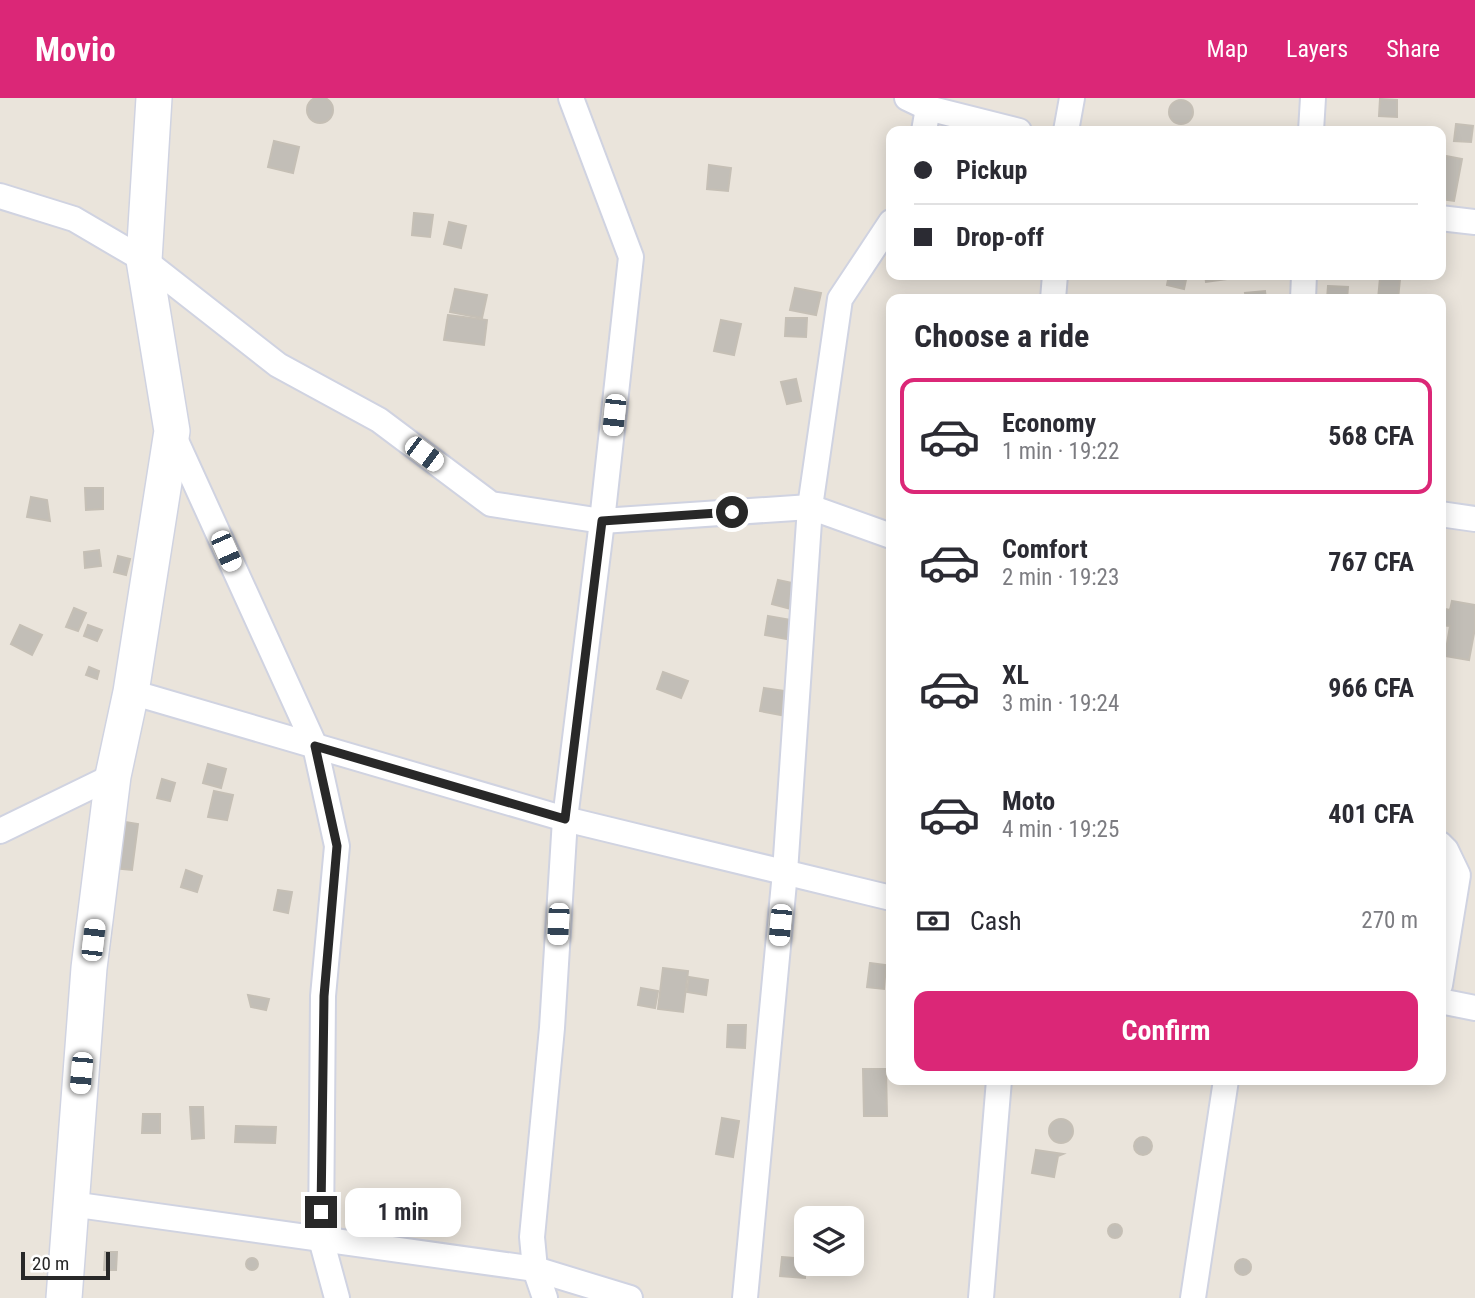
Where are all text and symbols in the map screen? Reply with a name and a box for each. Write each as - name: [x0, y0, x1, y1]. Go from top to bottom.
- text: Movio: [35, 30, 116, 69]
- text: Map: [1207, 35, 1248, 63]
- text: Layers: [1286, 35, 1348, 63]
- text: Share: [1386, 35, 1440, 63]
- text: Pickup: [956, 155, 1027, 185]
- text: Drop-off: [956, 222, 1044, 252]
- text: Choose a ride: [914, 317, 1089, 355]
- car: [602, 393, 627, 437]
- icon: car: [918, 405, 981, 468]
- text: Economy: [1002, 408, 1096, 438]
- text: 568 CFA: [1328, 421, 1414, 451]
- car: [401, 433, 448, 475]
- text: 1 min · 19:22: [1002, 438, 1119, 465]
- route start: [716, 496, 748, 528]
- car: [208, 528, 245, 574]
- icon: car: [918, 531, 981, 594]
- text: Comfort: [1002, 534, 1088, 564]
- text: 767 CFA: [1328, 547, 1414, 577]
- text: 2 min · 19:23: [1002, 564, 1119, 591]
- icon: car: [918, 657, 981, 720]
- text: XL: [1002, 660, 1029, 690]
- text: 966 CFA: [1328, 673, 1414, 703]
- text: 3 min · 19:24: [1002, 690, 1119, 717]
- icon: car: [918, 783, 981, 846]
- text: Moto: [1002, 786, 1055, 816]
- text: 401 CFA: [1328, 799, 1414, 829]
- text: 4 min · 19:25: [1002, 816, 1119, 843]
- car: [547, 902, 570, 946]
- icon: cash: [914, 902, 952, 940]
- car: [768, 903, 793, 947]
- text: Cash: [970, 906, 1022, 936]
- text: 270 m: [1361, 907, 1418, 934]
- car: [81, 918, 106, 962]
- button: Confirm: [914, 991, 1418, 1071]
- car: [69, 1051, 94, 1095]
- callout: 1 min: [346, 1188, 461, 1236]
- route end: [305, 1196, 337, 1228]
- text: 1 min: [377, 1199, 429, 1226]
- map controls: [794, 1206, 864, 1276]
- button: layers: [794, 1206, 864, 1276]
- scale bar: [21, 1249, 110, 1281]
- text: 20 m: [32, 1252, 69, 1275]

